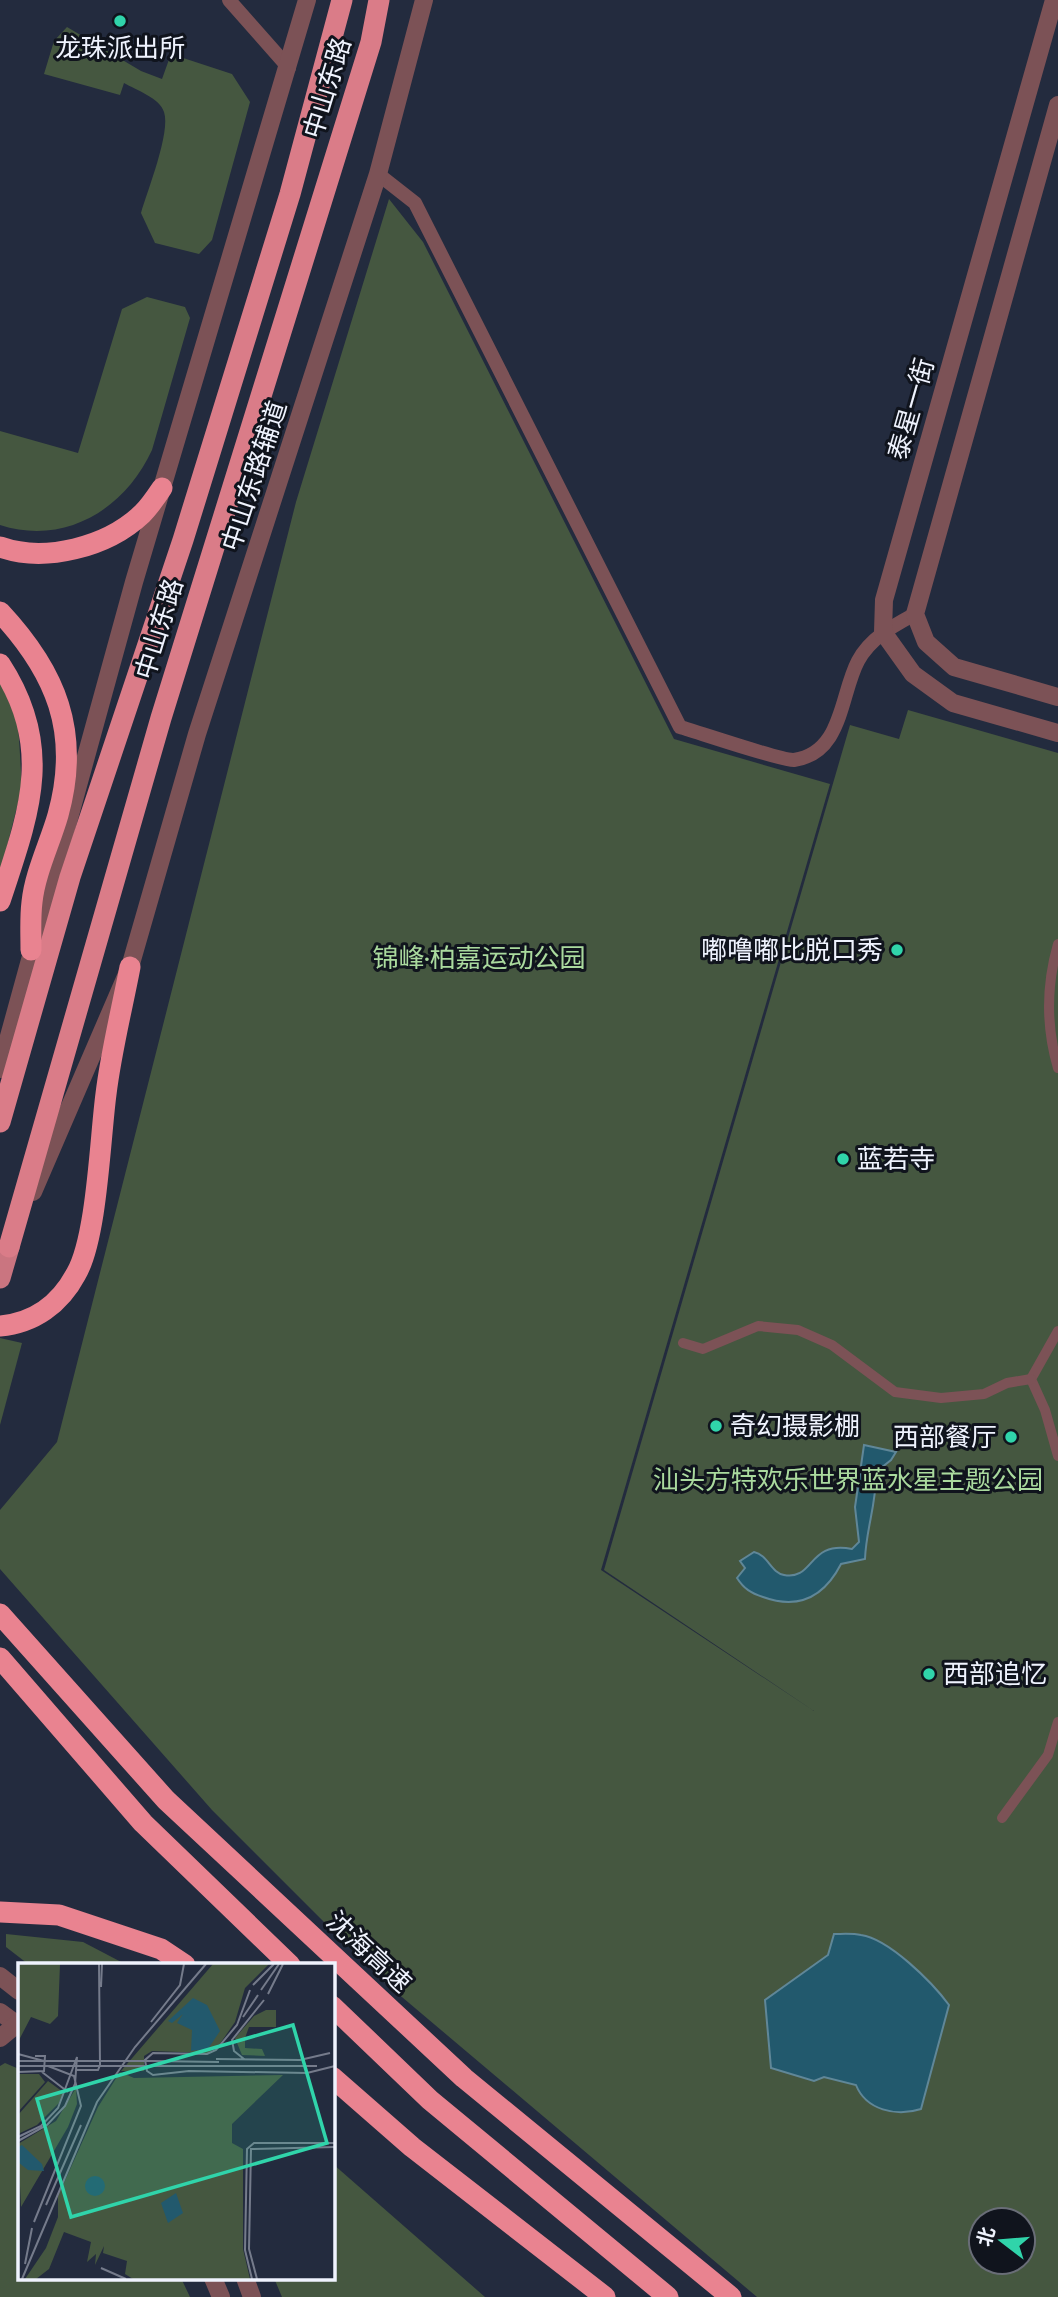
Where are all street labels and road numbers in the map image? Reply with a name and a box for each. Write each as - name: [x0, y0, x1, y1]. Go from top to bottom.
- street label: 中山东路: [296, 33, 358, 143]
- street label: 泰星一街: [880, 354, 942, 464]
- street label: 中山东路辅道: [214, 397, 294, 555]
- street label: 中山东路: [128, 574, 190, 684]
- street label: 沈海高速: [319, 1904, 419, 2000]

